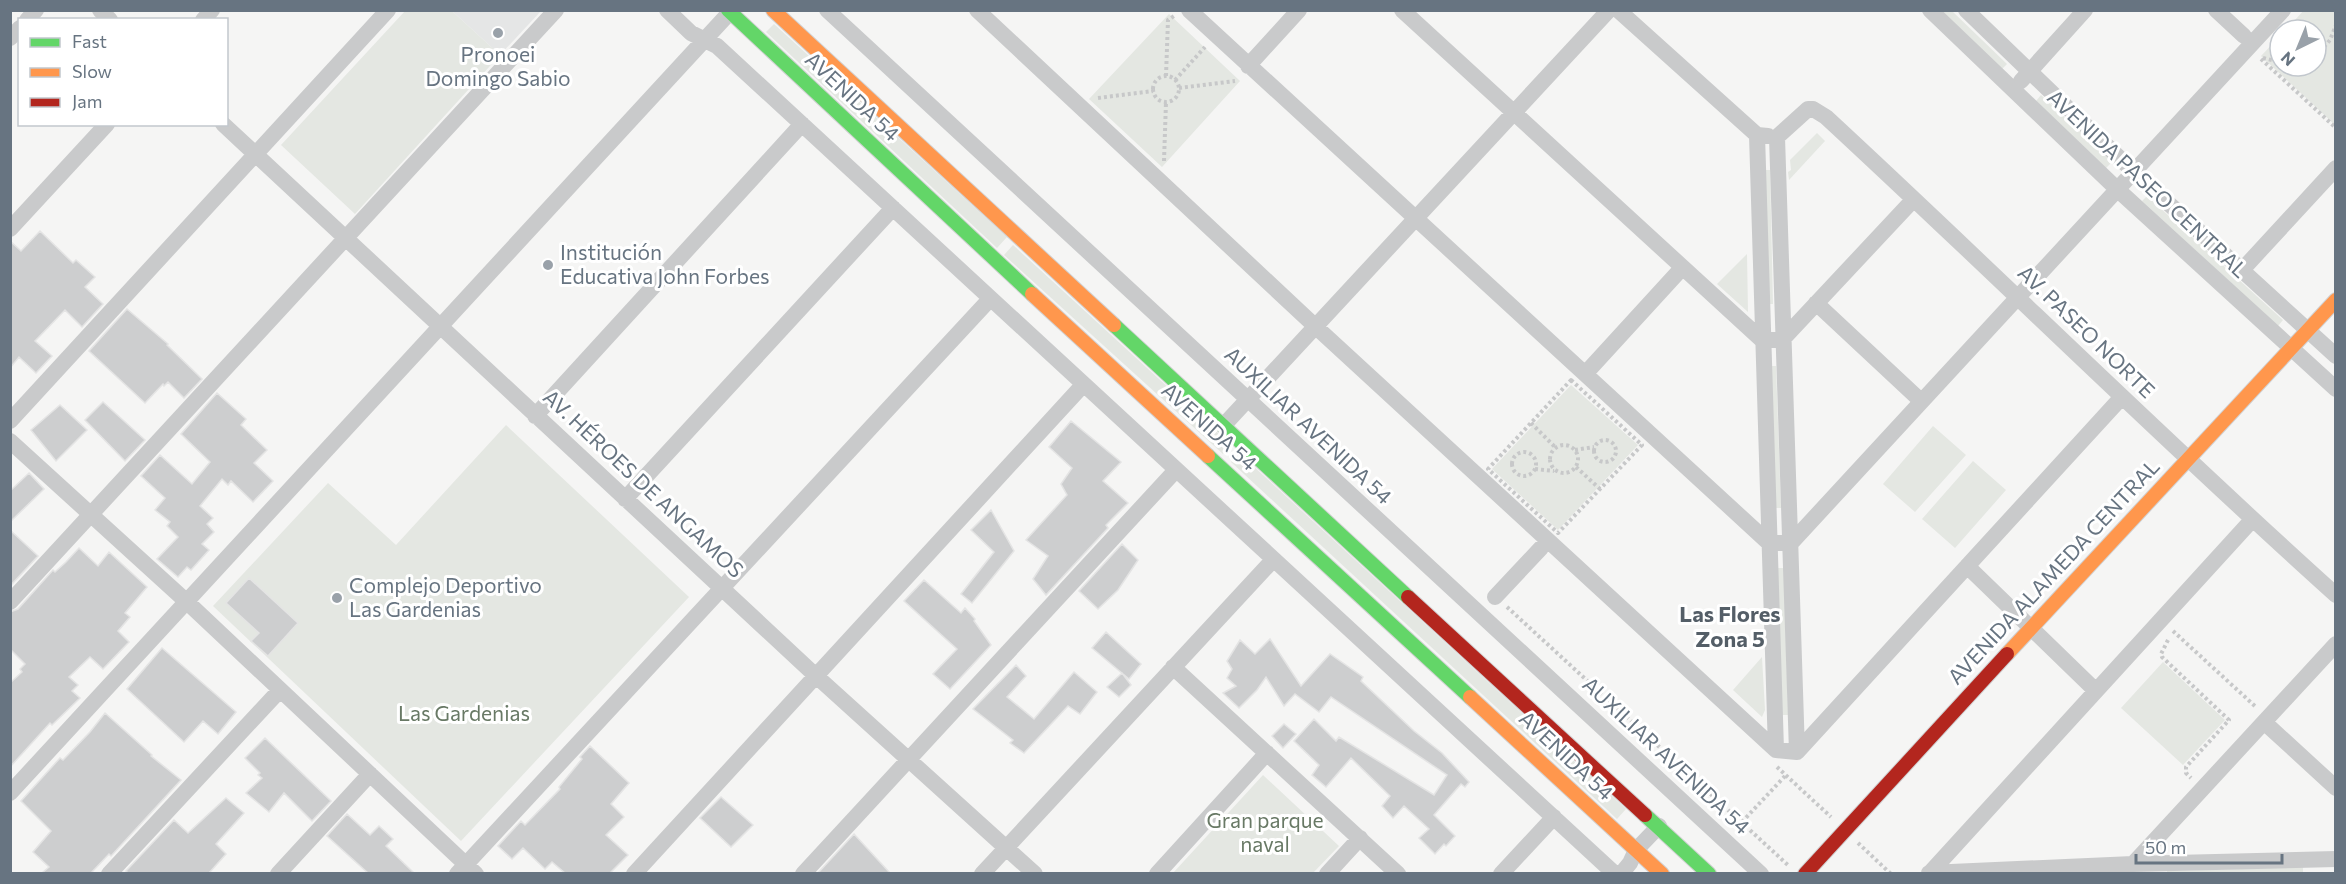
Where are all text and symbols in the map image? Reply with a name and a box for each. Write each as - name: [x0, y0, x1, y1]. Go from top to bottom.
- legend: [18, 18, 228, 126]
- north arrow: [2268, 18, 2328, 78]
- marker: Pronoei Domingo Sabio: [491, 26, 505, 40]
- text: Fast: [72, 30, 107, 52]
- place label: Pronoei Domingo Sabio: [425, 41, 571, 90]
- street label: AVENIDA 54: [801, 46, 906, 146]
- text: N: [2277, 48, 2298, 70]
- text: Slow: [72, 60, 112, 82]
- street label: AVENIDA PASEO CENTRAL: [2043, 84, 2253, 282]
- text: Jam: [72, 90, 102, 112]
- place label: Institución Educativa John Forbes: [560, 239, 770, 288]
- marker: Institución Educativa John Forbes: [541, 258, 555, 272]
- street label: AV. PASEO NORTE: [2014, 259, 2161, 402]
- street label: AUXILIAR AVENIDA 54: [1220, 341, 1398, 509]
- street label: AVENIDA 54: [1157, 377, 1263, 475]
- street label: AV. HÉROES DE ANGAMOS: [539, 384, 749, 582]
- street label: AVENIDA ALAMEDA CENTRAL: [1942, 453, 2164, 689]
- place label: Complejo Deportivo Las Gardenias: [349, 572, 542, 621]
- marker: Complejo Deportivo Las Gardenias: [330, 591, 344, 605]
- district label: Las Flores Zona 5: [1679, 600, 1781, 652]
- street label: AUXILIAR AVENIDA 54: [1578, 671, 1756, 839]
- park label: Las Gardenias: [398, 700, 530, 725]
- street label: AVENIDA 54: [1515, 705, 1620, 805]
- park label: Gran parque naval: [1206, 807, 1324, 856]
- scale bar: [2136, 827, 2282, 865]
- text: 50 m: [2145, 836, 2186, 858]

